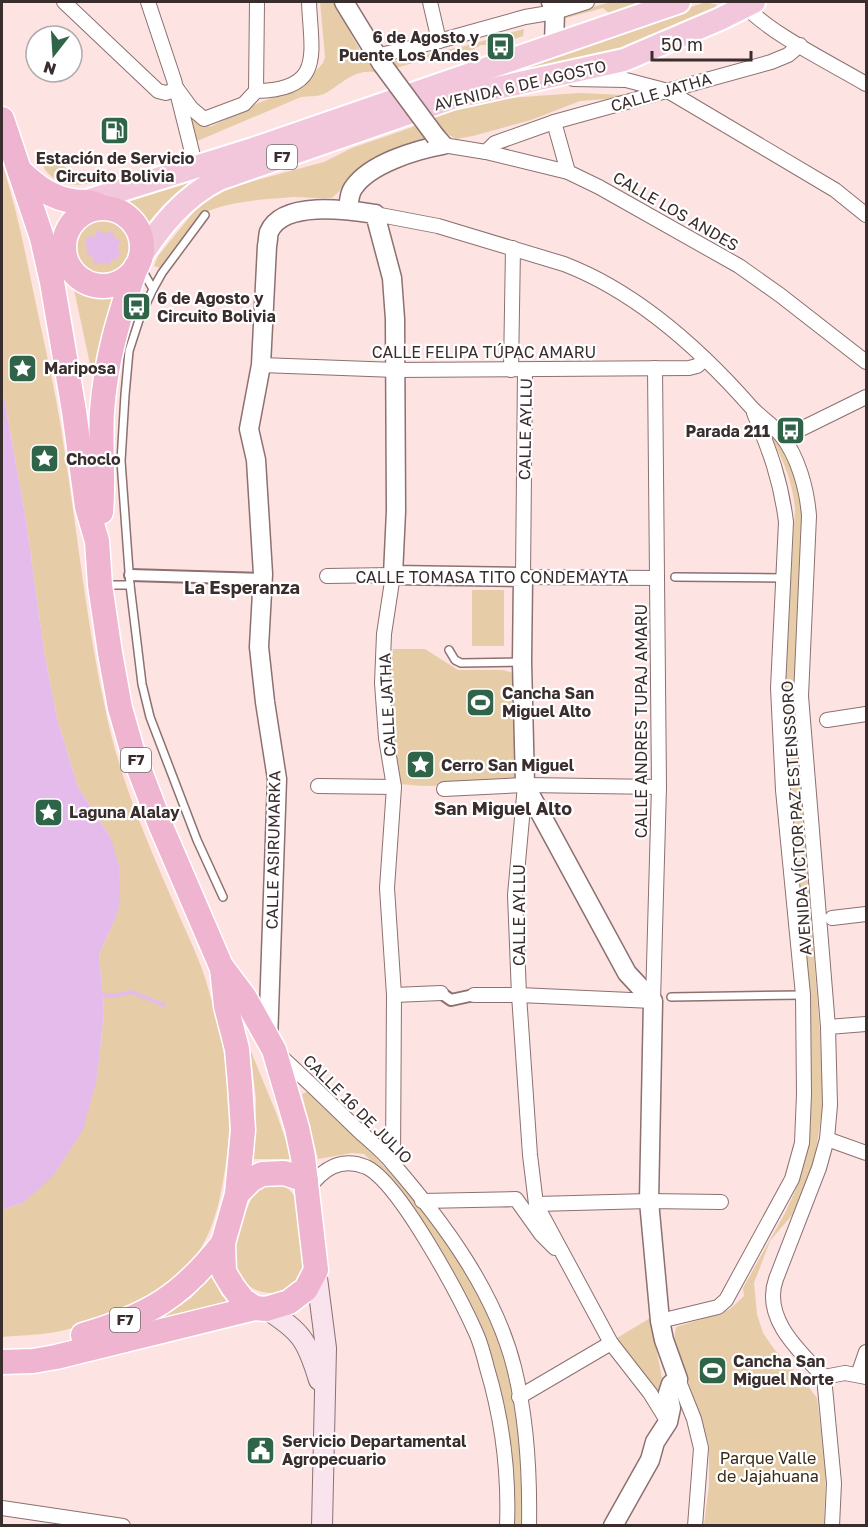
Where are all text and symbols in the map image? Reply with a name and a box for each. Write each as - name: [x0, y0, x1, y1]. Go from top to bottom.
- north arrow: [24, 24, 84, 84]
- scale bar: [652, 24, 751, 62]
- place label: 6 de Agosto y Puente Los Andes: [339, 27, 479, 65]
- bus stop icon: 6 de Agosto y Puente Los Andes: [484, 30, 516, 62]
- text: 50 m: [661, 33, 703, 55]
- street label: AVENIDA 6 DE AGOSTO: [432, 55, 608, 115]
- text: N: [41, 57, 58, 80]
- street label: CALLE JATHA: [608, 68, 714, 116]
- fuel station icon: Estación de Servicio Circuito Bolivia: [99, 114, 131, 146]
- road number: F7: [267, 145, 297, 169]
- place label: Estación de Servicio Circuito Bolivia: [36, 148, 195, 186]
- street label: CALLE LOS ANDES: [610, 167, 742, 255]
- place label: 6 de Agosto y Circuito Bolivia: [157, 288, 276, 326]
- bus stop icon: 6 de Agosto y Circuito Bolivia: [120, 291, 152, 323]
- street label: CALLE FELIPA TÚPAC AMARU: [372, 342, 596, 362]
- place icon: Mariposa: [7, 352, 39, 384]
- place label: Mariposa: [44, 358, 116, 378]
- street label: CALLE AYLLU: [514, 378, 536, 480]
- bus stop icon: Parada 211: [775, 415, 807, 447]
- place label: Parada 211: [686, 421, 770, 441]
- place icon: Choclo: [29, 443, 61, 475]
- place label: Choclo: [66, 449, 121, 469]
- street label: CALLE TOMASA TITO CONDEMAYTA: [355, 567, 629, 587]
- district label: La Esperanza: [184, 576, 300, 598]
- street label: CALLE ANDRES TUPAJ AMARU: [631, 604, 651, 838]
- street label: CALLE JATHA: [374, 652, 400, 757]
- street label: AVENIDA VÍCTOR PAZ ESTENSSORO: [776, 680, 816, 956]
- place label: Cancha San Miguel Alto: [502, 683, 594, 721]
- sports icon: Cancha San Miguel Alto: [465, 686, 497, 718]
- road number: F7: [121, 748, 151, 772]
- place icon: Cerro San Miguel: [404, 749, 436, 781]
- place label: Cerro San Miguel: [441, 755, 575, 775]
- street label: CALLE ASIRUMARKA: [262, 770, 284, 930]
- place icon: Laguna Alalay: [32, 796, 64, 828]
- district label: San Miguel Alto: [434, 797, 572, 819]
- place label: Laguna Alalay: [69, 802, 180, 822]
- street label: CALLE AYLLU: [509, 864, 529, 966]
- street label: CALLE 16 DE JULIO: [299, 1050, 417, 1168]
- road number: F7: [110, 1308, 140, 1332]
- place label: Cancha San Miguel Norte: [733, 1351, 834, 1389]
- sports icon: Cancha San Miguel Norte: [696, 1354, 728, 1386]
- place label: Servicio Departamental Agropecuario: [282, 1431, 467, 1469]
- public building icon: Servicio Departamental Agropecuario: [245, 1434, 277, 1466]
- park label: Parque Valle de Jajahuana: [717, 1448, 819, 1486]

